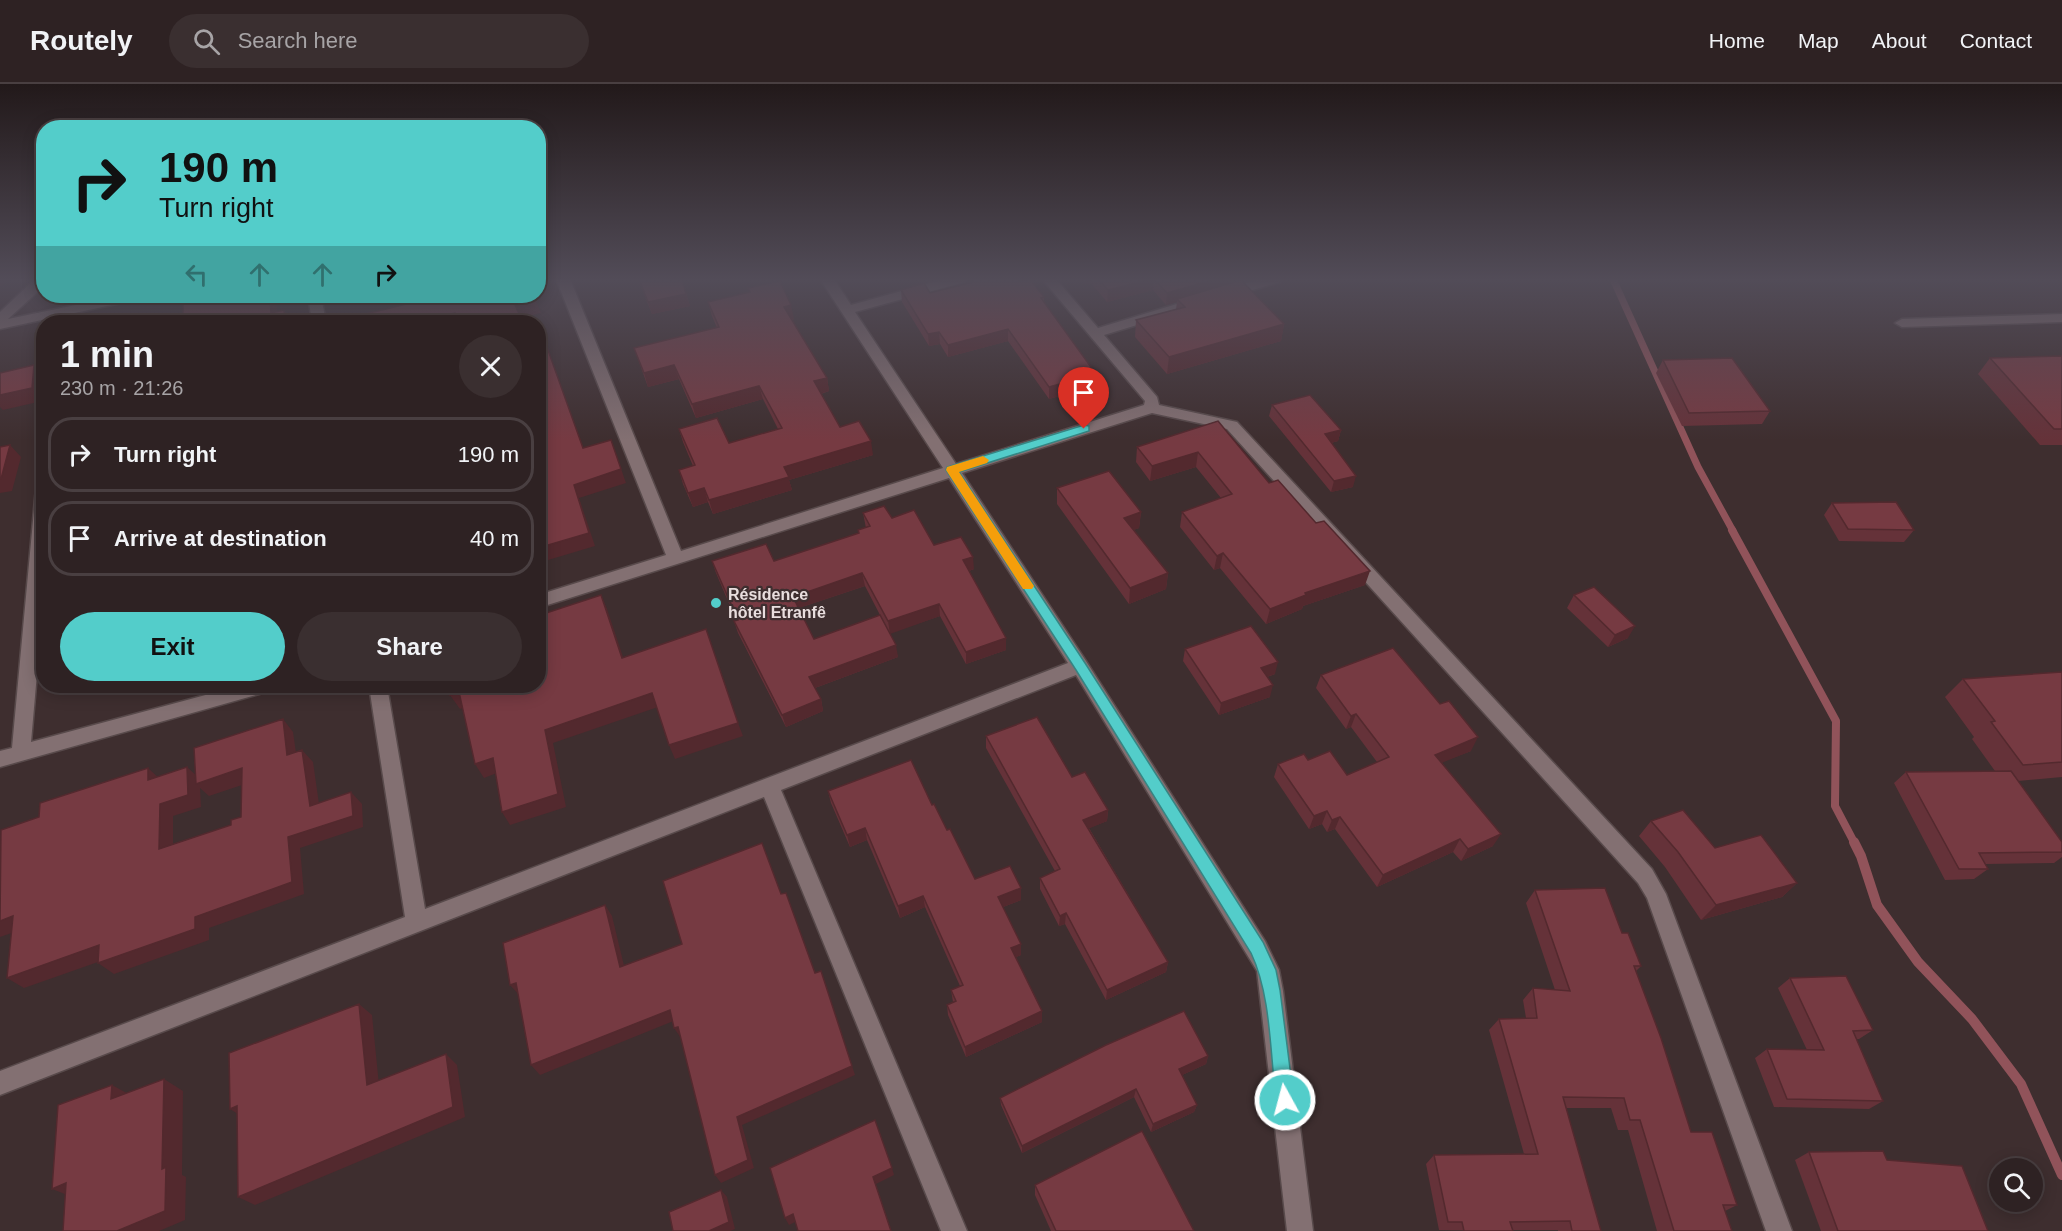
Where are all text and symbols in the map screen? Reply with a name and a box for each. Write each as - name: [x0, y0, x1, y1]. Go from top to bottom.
- search box: [169, 14, 589, 68]
- text: Routely: [30, 25, 133, 56]
- icon: search: [190, 25, 223, 58]
- text: Search here: [238, 28, 358, 53]
- text: Home: [1709, 29, 1765, 52]
- text: Map: [1798, 29, 1839, 52]
- text: About: [1872, 29, 1927, 52]
- text: Contact: [1960, 29, 2032, 52]
- icon: right: [60, 144, 138, 222]
- text: 190 m: [159, 144, 278, 191]
- text: Turn right: [159, 193, 274, 223]
- icon: left: [180, 258, 213, 291]
- icon: ahead: [243, 258, 276, 291]
- icon: ahead: [306, 258, 339, 291]
- icon: right: [369, 258, 402, 291]
- text: 1 min: [60, 334, 154, 375]
- button: close: [459, 335, 522, 398]
- pin: [1058, 367, 1109, 429]
- icon: arrive: [1067, 376, 1100, 409]
- text: 230 m · 21:26: [60, 377, 183, 399]
- icon: right: [63, 438, 96, 471]
- text: Turn right: [114, 442, 216, 467]
- text: 190 m: [458, 442, 519, 467]
- icon: arrive: [63, 522, 96, 555]
- text: Arrive at destination: [114, 526, 327, 551]
- text: 40 m: [470, 526, 519, 551]
- place label: Résidence hôtel Etranfê: [728, 586, 826, 621]
- marker: Résidence hôtel Etranfê: [709, 596, 723, 610]
- button: Exit: [60, 612, 285, 681]
- button: Share: [297, 612, 522, 681]
- position arrow: [1253, 1068, 1317, 1132]
- map controls: [1989, 1158, 2043, 1212]
- button: search: [1989, 1158, 2043, 1212]

